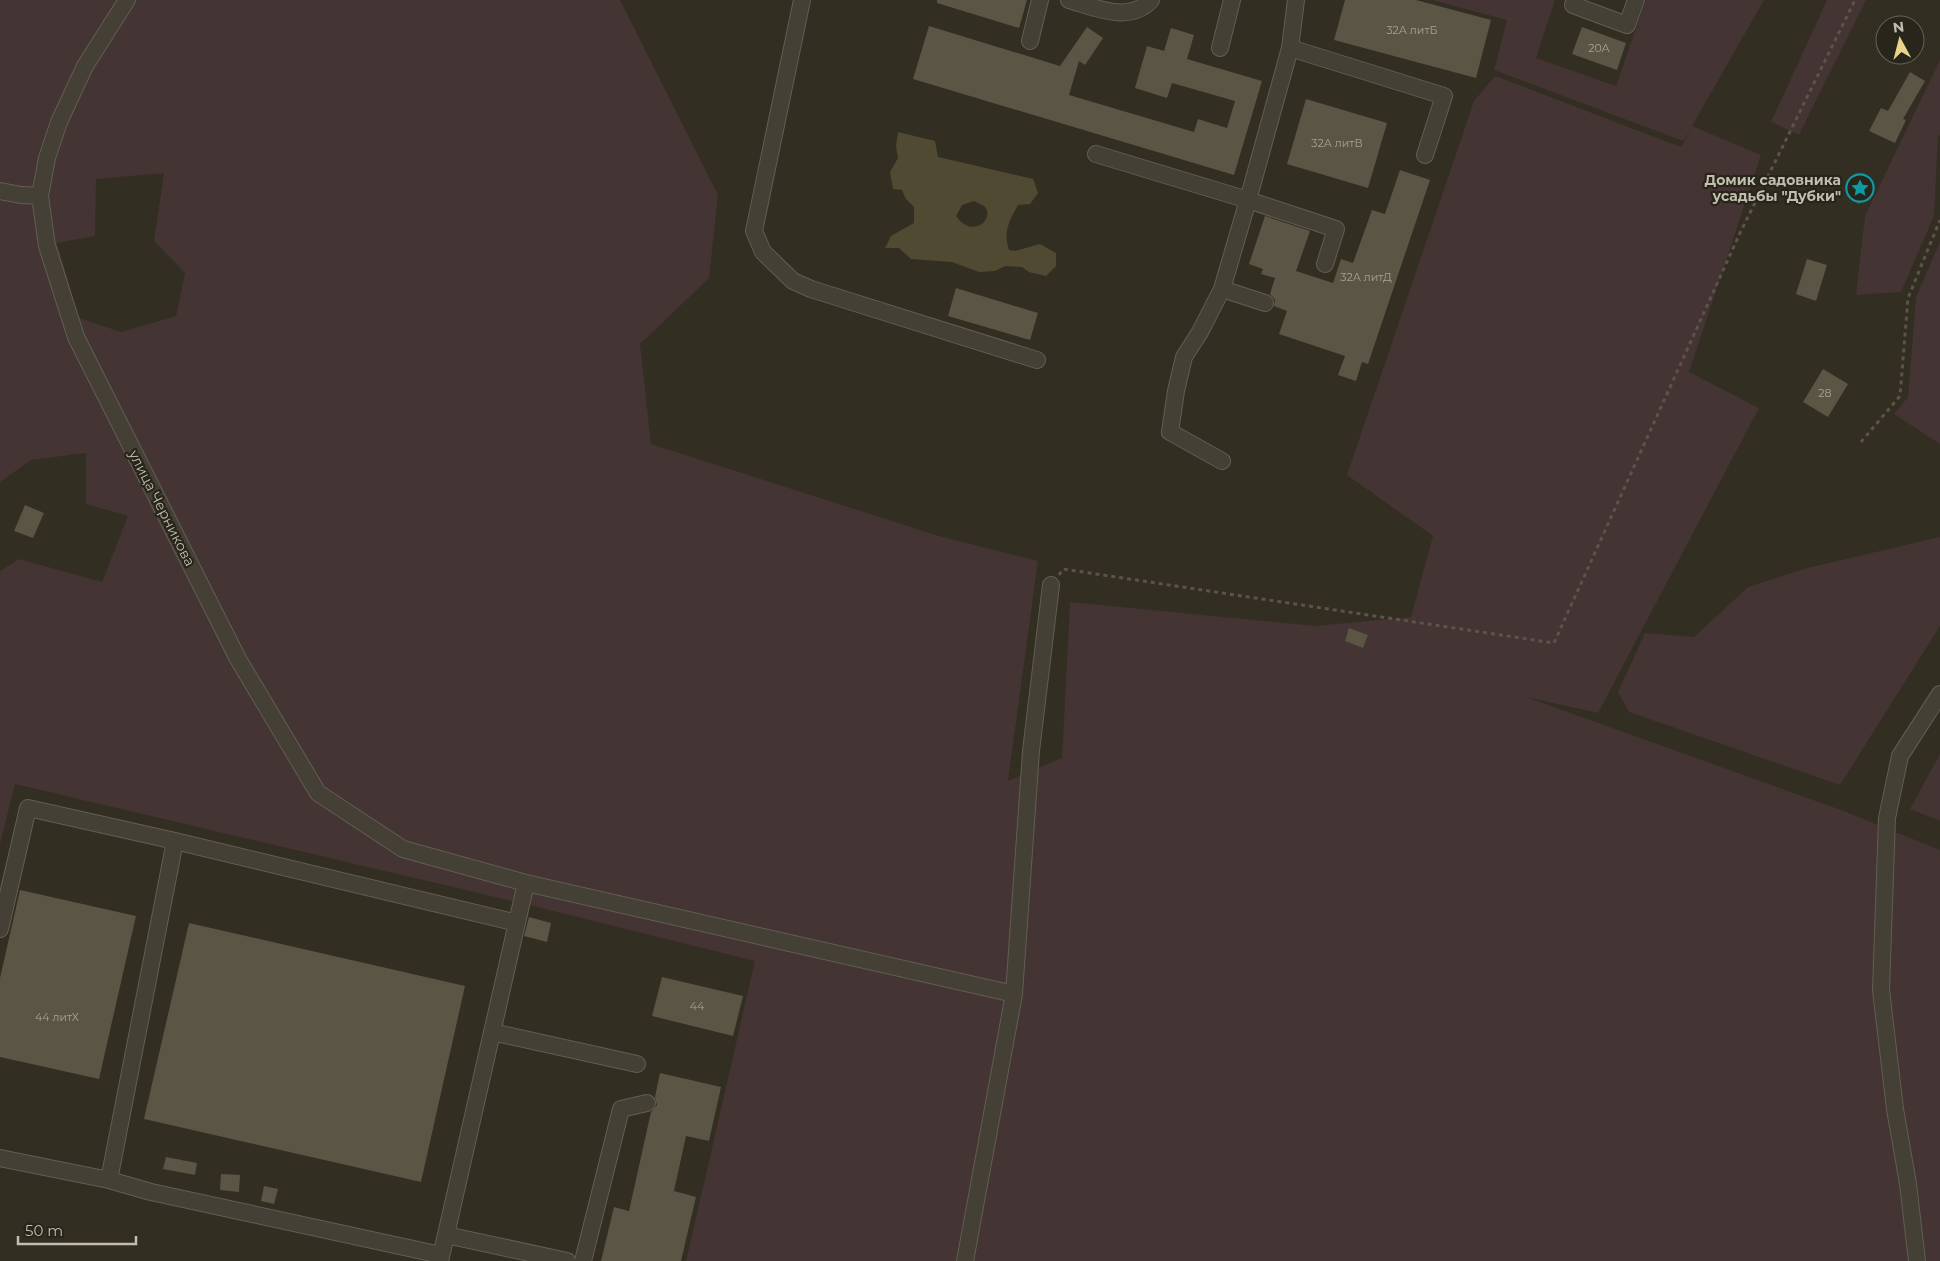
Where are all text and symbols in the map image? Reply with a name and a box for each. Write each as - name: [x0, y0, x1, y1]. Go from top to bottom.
- north arrow: [1875, 15, 1925, 65]
- text: N: [1892, 17, 1905, 37]
- house number: 32А литБ: [1386, 23, 1438, 37]
- house number: 20А: [1588, 41, 1611, 55]
- house number: 32А литВ: [1311, 136, 1363, 150]
- place label: Домик садовника усадьбы "Дубки": [1705, 171, 1841, 205]
- place icon: Домик садовника усадьбы "Дубки": [1845, 173, 1875, 203]
- house number: 32А литД: [1340, 270, 1392, 284]
- house number: 28: [1818, 386, 1832, 400]
- street label: улица Черникова: [124, 446, 199, 569]
- house number: 44: [690, 999, 705, 1013]
- house number: 44 литХ: [35, 1010, 79, 1024]
- scale bar: [18, 1214, 135, 1246]
- text: 50 m: [25, 1221, 63, 1240]

